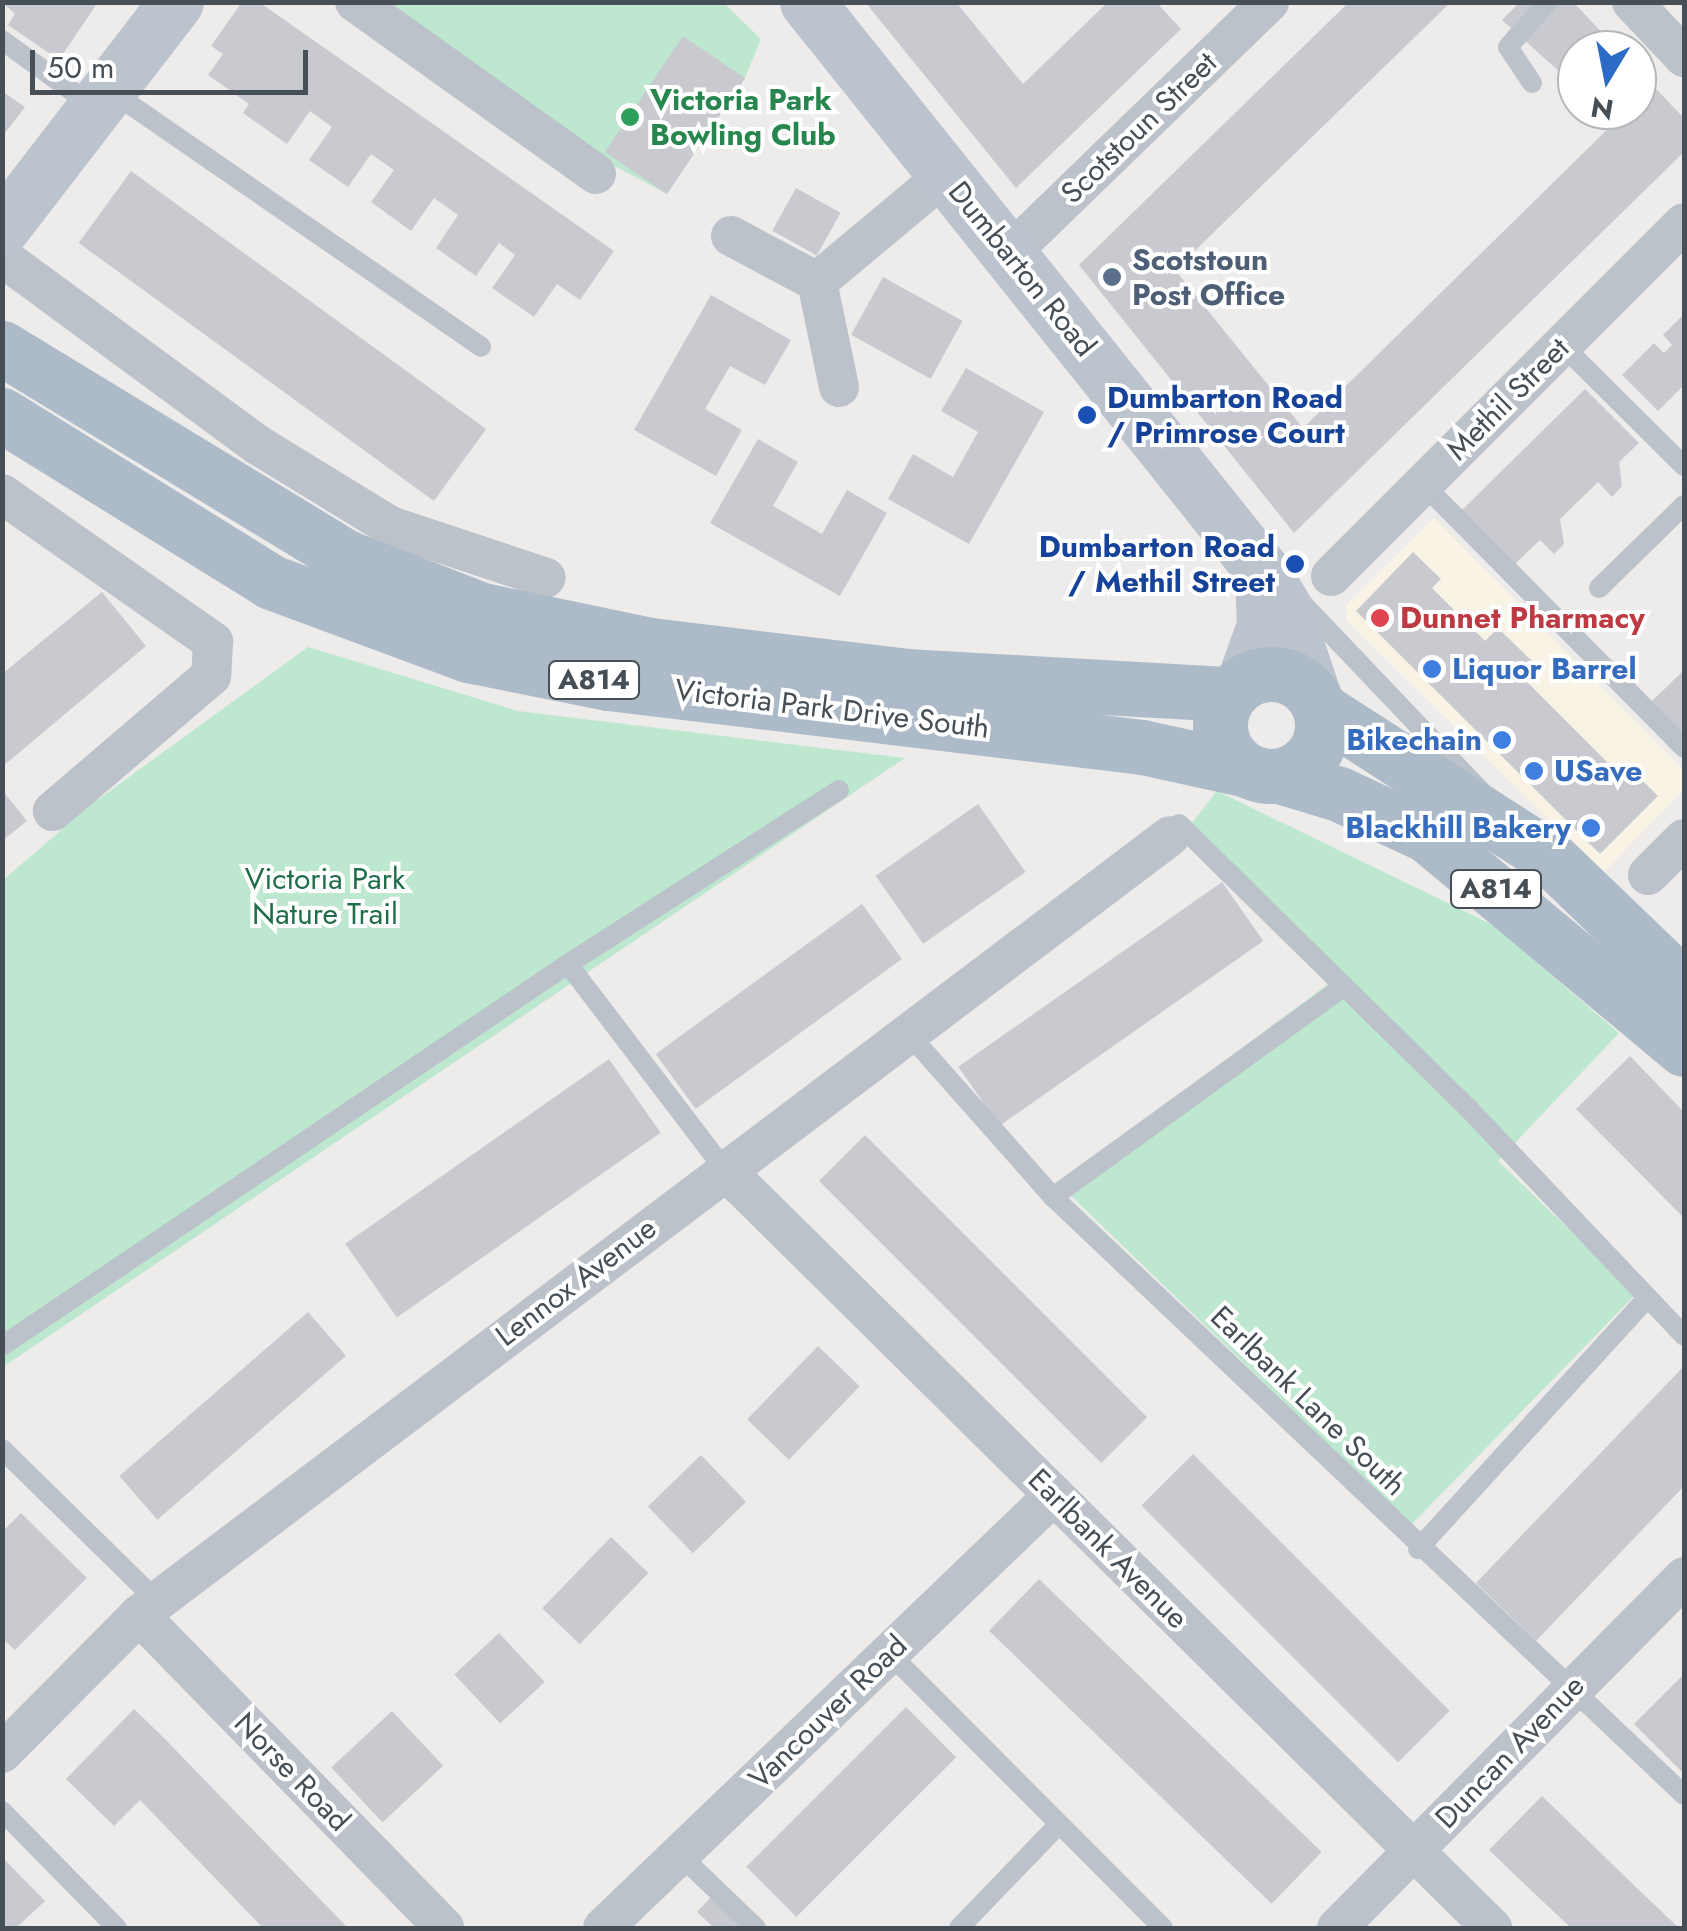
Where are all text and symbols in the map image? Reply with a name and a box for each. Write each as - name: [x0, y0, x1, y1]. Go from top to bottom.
- scale bar: [35, 30, 312, 92]
- north arrow: [1557, 30, 1657, 130]
- street label: Scotstoun Street: [1054, 45, 1224, 211]
- text: 50 m: [47, 46, 114, 89]
- place label: Victoria Park Bowling Club: [650, 82, 836, 152]
- text: N: [1588, 86, 1617, 130]
- marker: Victoria Park Bowling Club: [619, 106, 641, 128]
- street label: Dumbarton Road: [941, 174, 1103, 364]
- place label: Scotstoun Post Office: [1132, 242, 1285, 312]
- marker: Scotstoun Post Office: [1101, 266, 1123, 288]
- street label: Methil Street: [1439, 330, 1577, 468]
- place label: Dumbarton Road / Primrose Court: [1107, 380, 1345, 450]
- marker: Dumbarton Road / Primrose Court: [1076, 404, 1098, 426]
- place label: Dumbarton Road / Methil Street: [1039, 529, 1275, 600]
- marker: Dumbarton Road / Methil Street: [1284, 553, 1306, 575]
- place label: Dunnet Pharmacy: [1400, 600, 1645, 636]
- marker: Dunnet Pharmacy: [1369, 607, 1391, 629]
- place label: Liquor Barrel: [1452, 651, 1636, 687]
- road number: A814: [546, 657, 642, 703]
- marker: Liquor Barrel: [1421, 658, 1443, 680]
- street label: Victoria Park Drive South: [673, 672, 991, 746]
- place label: Bikechain: [1346, 722, 1482, 758]
- marker: Bikechain: [1491, 729, 1513, 751]
- place label: USave: [1554, 753, 1642, 789]
- marker: USave: [1523, 760, 1545, 782]
- place label: Blackhill Bakery: [1345, 810, 1571, 846]
- marker: Blackhill Bakery: [1580, 817, 1602, 839]
- park label: Victoria Park Nature Trail: [245, 861, 405, 932]
- road number: A814: [1448, 866, 1544, 912]
- street label: Lennox Avenue: [489, 1210, 663, 1354]
- street label: Earlbank Lane South: [1203, 1299, 1413, 1503]
- street label: Earlbank Avenue: [1021, 1462, 1195, 1636]
- street label: Vancouver Road: [742, 1628, 914, 1796]
- street label: Duncan Avenue: [1428, 1668, 1592, 1836]
- street label: Norse Road: [227, 1705, 357, 1839]

